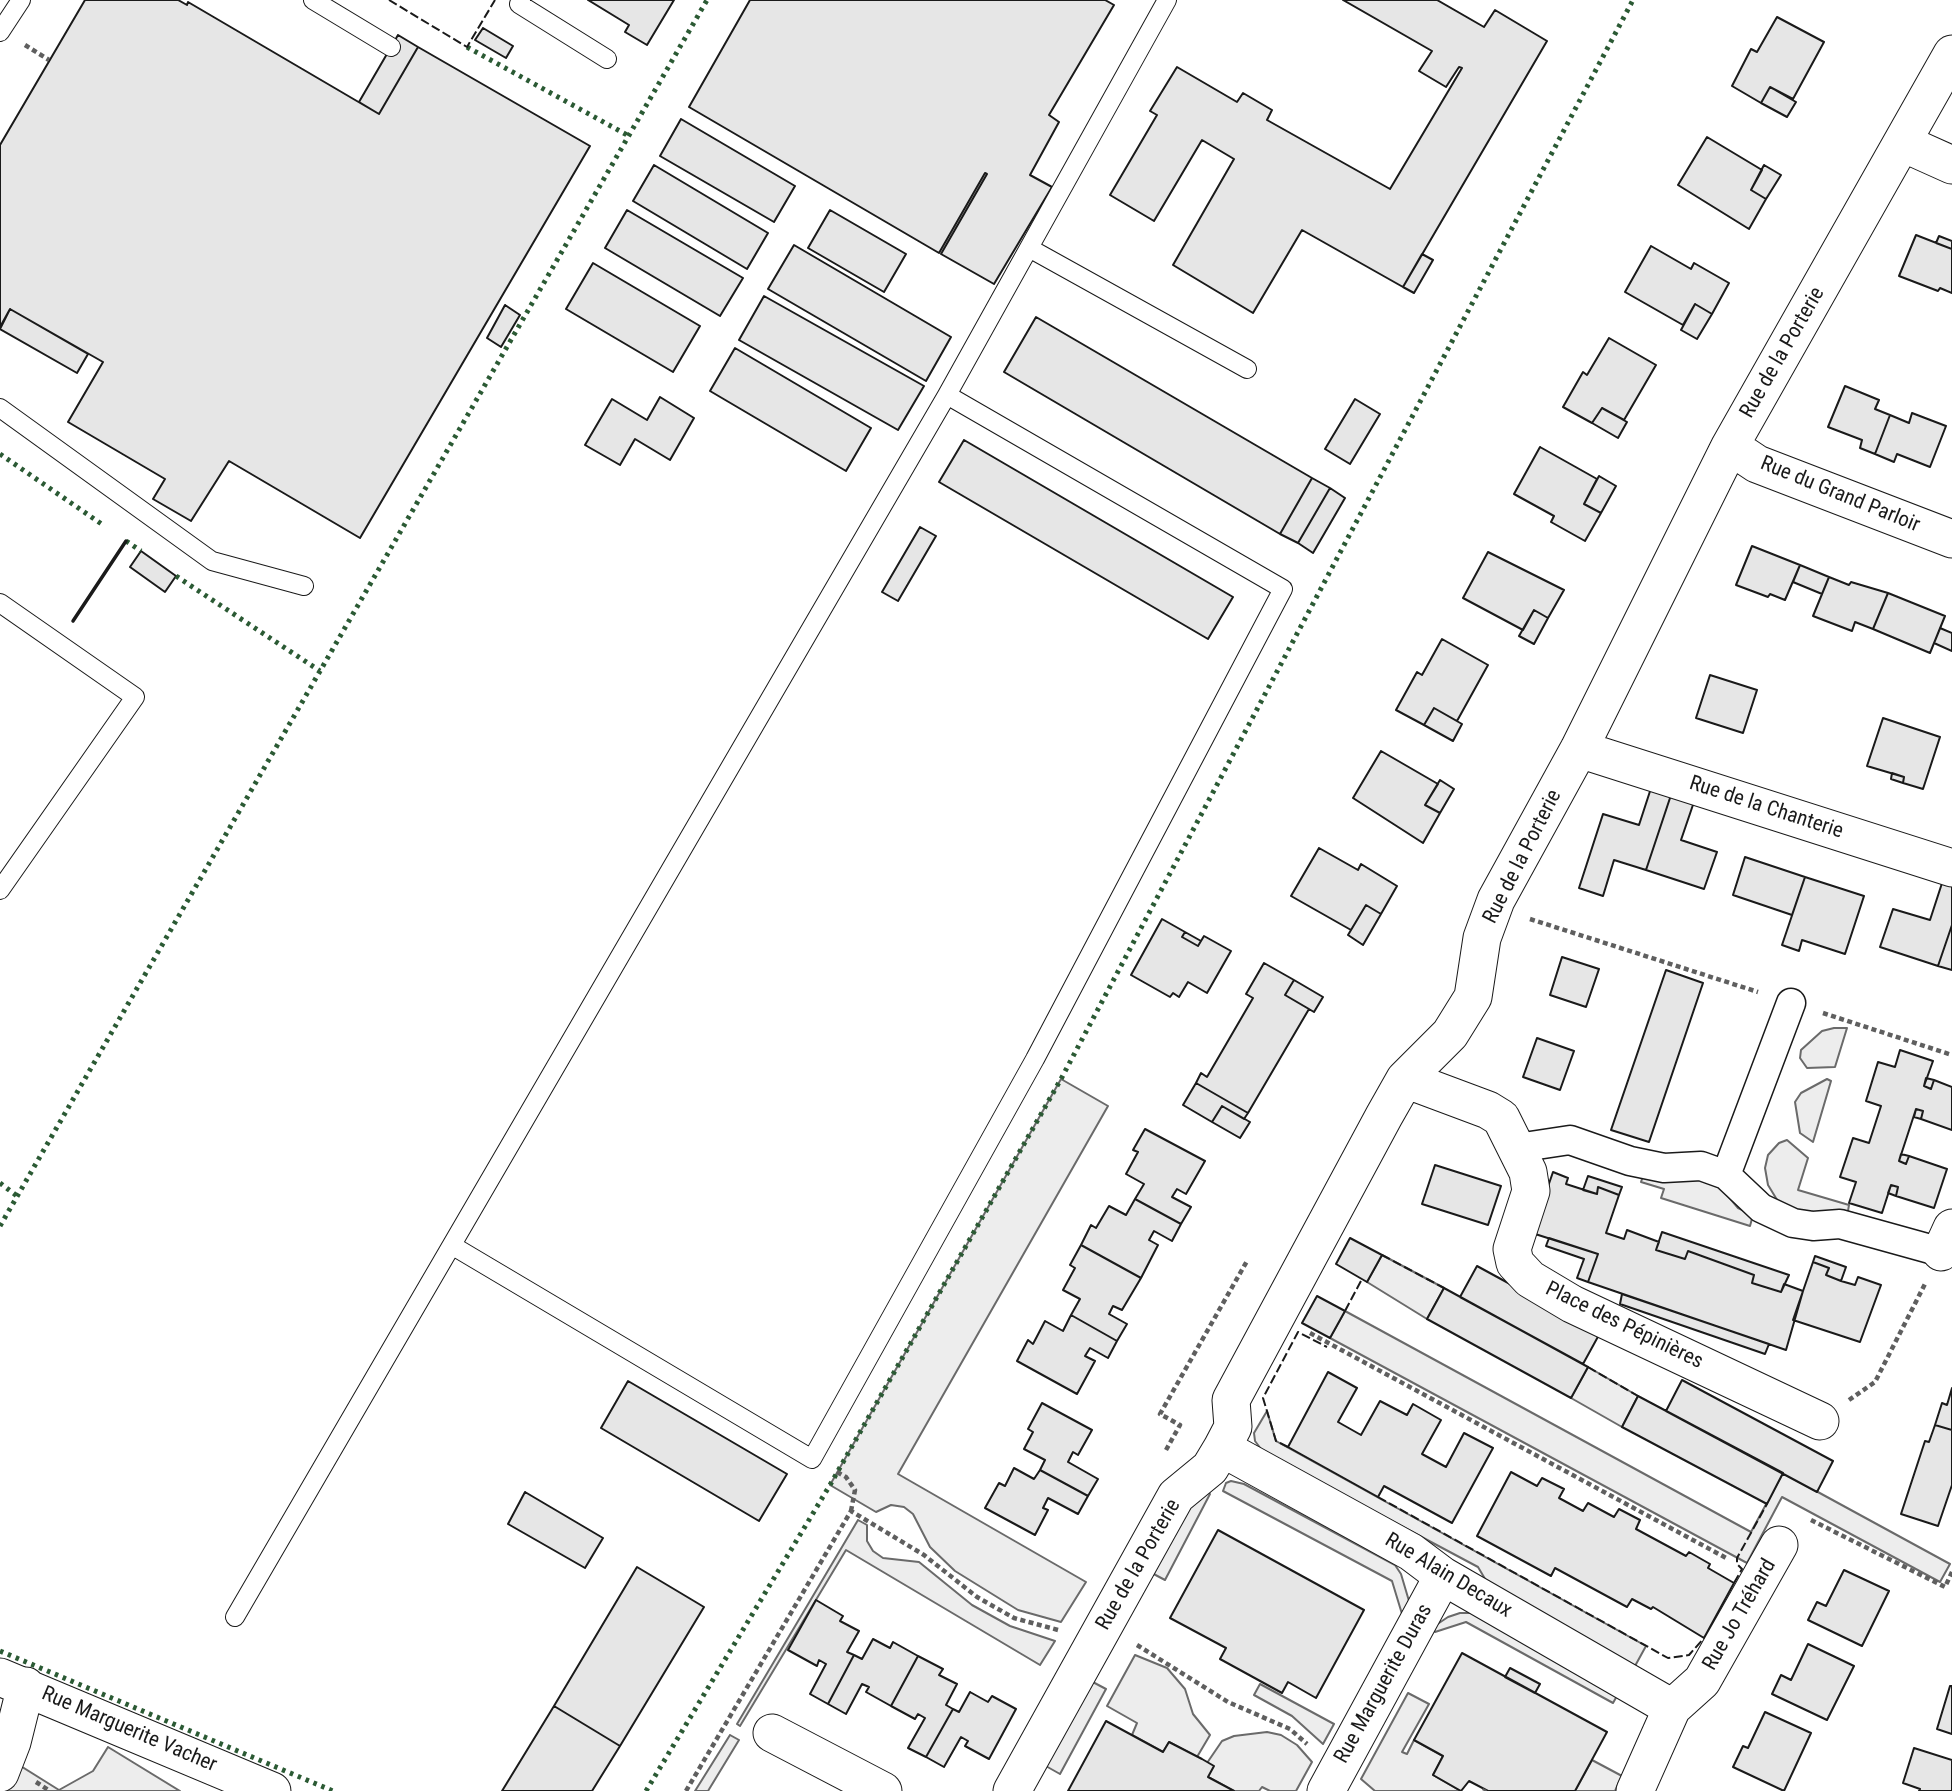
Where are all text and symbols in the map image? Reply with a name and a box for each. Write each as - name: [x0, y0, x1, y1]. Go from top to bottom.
- street label: Rue de la Porterie: [1735, 283, 1831, 423]
- street label: Rue du Grand Parloir: [1757, 452, 1923, 538]
- street label: Rue de la Chanterie: [1686, 771, 1846, 845]
- street label: Rue de la Porterie: [1478, 786, 1568, 928]
- street label: Place des Pépinières: [1541, 1277, 1707, 1375]
- street label: Rue de la Porterie: [1091, 1495, 1187, 1635]
- street label: Rue Alain Decaux: [1380, 1528, 1516, 1624]
- street label: Rue Jo Tréhard: [1698, 1555, 1782, 1675]
- street label: Rue Marguerite Duras: [1330, 1600, 1438, 1768]
- street label: Rue Marguerite Vacher: [38, 1682, 220, 1778]

